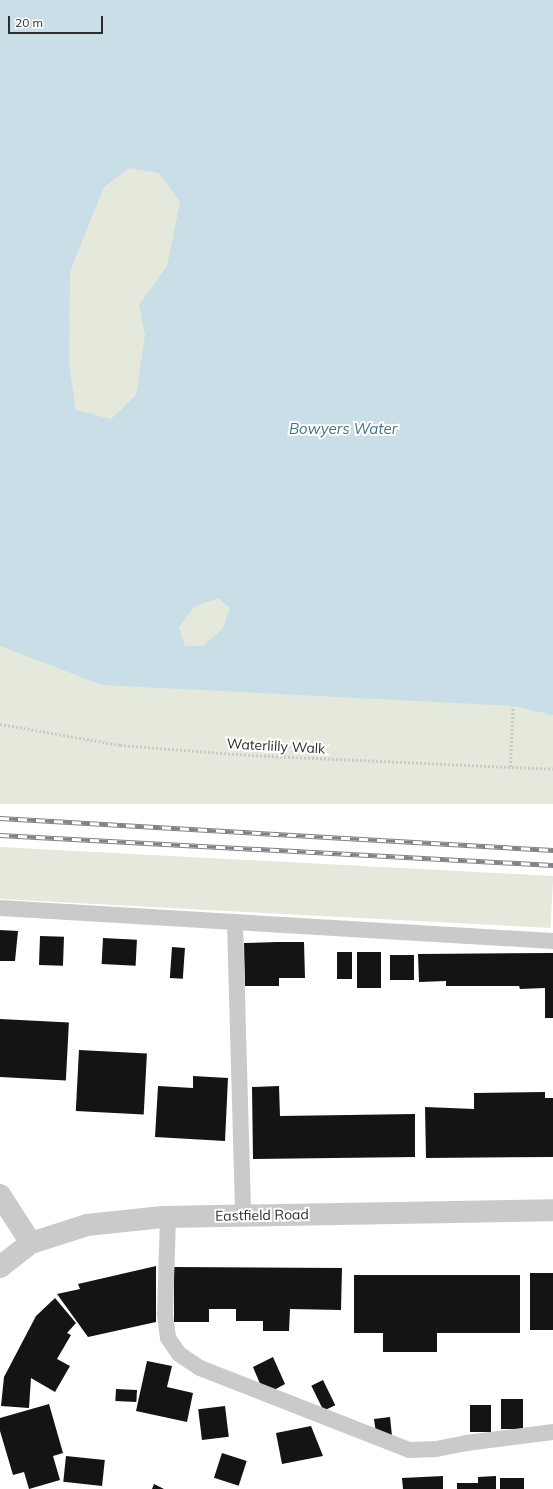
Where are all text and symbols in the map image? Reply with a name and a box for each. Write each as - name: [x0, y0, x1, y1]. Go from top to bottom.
- scale bar: [10, 8, 105, 34]
- text: 20 m: [15, 15, 43, 30]
- water label: Bowyers Water: [289, 420, 397, 438]
- street label: Waterlilly Walk: [226, 735, 326, 757]
- street label: Eastfield Road: [215, 1206, 309, 1224]

